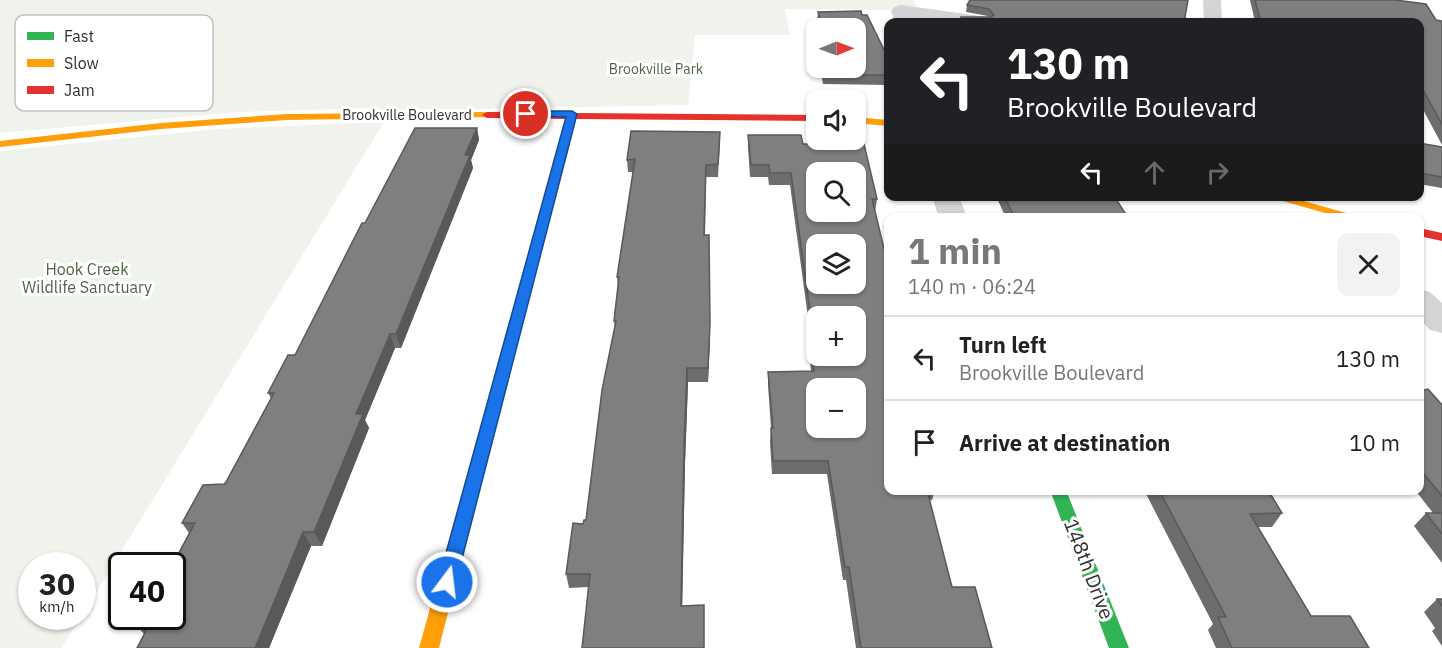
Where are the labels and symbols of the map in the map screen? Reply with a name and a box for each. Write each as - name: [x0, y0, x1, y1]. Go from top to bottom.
- legend: [15, 15, 213, 111]
- north arrow: [806, 18, 866, 78]
- text: Fast: [64, 26, 94, 46]
- text: Slow: [64, 53, 99, 73]
- park label: Brookville Park: [609, 60, 704, 78]
- text: Jam: [64, 80, 95, 100]
- pin: [500, 88, 551, 139]
- street label: Brookville Boulevard: [342, 106, 472, 124]
- park label: Hook Creek Wildlife Sanctuary: [22, 259, 152, 297]
- street label: 148th Drive: [1058, 515, 1121, 623]
- position arrow: [415, 550, 479, 614]
- speed limit sign: 40: [108, 552, 186, 630]

